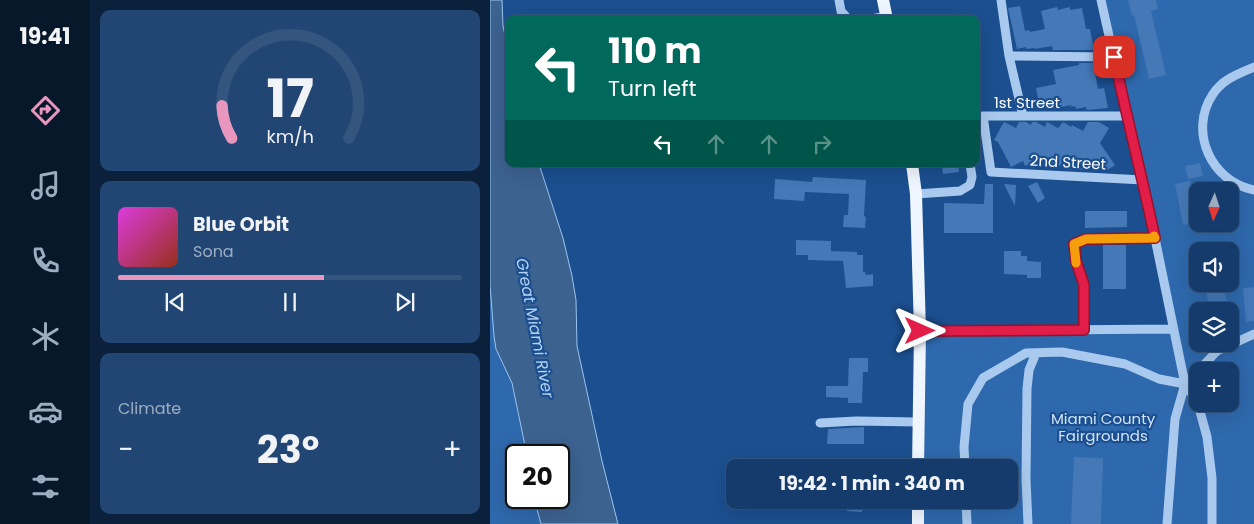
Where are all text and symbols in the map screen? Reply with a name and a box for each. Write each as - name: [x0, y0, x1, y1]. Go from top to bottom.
- text: 19:41: [19, 21, 71, 52]
- text: 110 m: [608, 26, 702, 75]
- icon: left: [525, 35, 590, 100]
- pin: [1093, 36, 1135, 78]
- icon: arrive: [1100, 43, 1128, 71]
- text: 17: [266, 62, 314, 135]
- text: Turn left: [608, 73, 696, 104]
- street label: 1st Street: [994, 92, 1060, 113]
- icon: directions: [28, 93, 63, 128]
- text: km/h: [266, 124, 314, 149]
- icon: left: [649, 130, 677, 158]
- icon: ahead: [702, 130, 730, 158]
- icon: ahead: [755, 130, 783, 158]
- icon: right: [808, 130, 836, 158]
- street label: 2nd Street: [1029, 150, 1107, 174]
- icon: music: [28, 168, 63, 203]
- north arrow: [1189, 182, 1239, 232]
- map controls: [1189, 182, 1239, 412]
- text: Blue Orbit: [193, 211, 289, 238]
- text: Sona: [193, 240, 234, 263]
- button: sound: [1189, 242, 1239, 292]
- icon: phone: [28, 243, 63, 278]
- water label: Great Miami River: [510, 256, 560, 401]
- icon: previous: [161, 288, 189, 316]
- icon: pause: [276, 288, 304, 316]
- icon: next: [391, 288, 419, 316]
- button: layers: [1189, 302, 1239, 352]
- position arrow: [893, 304, 945, 356]
- icon: climate: [28, 319, 63, 354]
- button: +: [1189, 362, 1239, 412]
- icon: car: [28, 394, 63, 429]
- text: Climate: [118, 397, 181, 420]
- park label: Miami County Fairgrounds: [1051, 408, 1156, 446]
- text: 23°: [257, 423, 319, 476]
- text: −: [118, 430, 133, 469]
- text: +: [443, 430, 462, 469]
- speed limit sign: 20: [505, 444, 570, 509]
- icon: filters: [28, 469, 63, 504]
- text: 19:42 · 1 min · 340 m: [779, 470, 965, 497]

